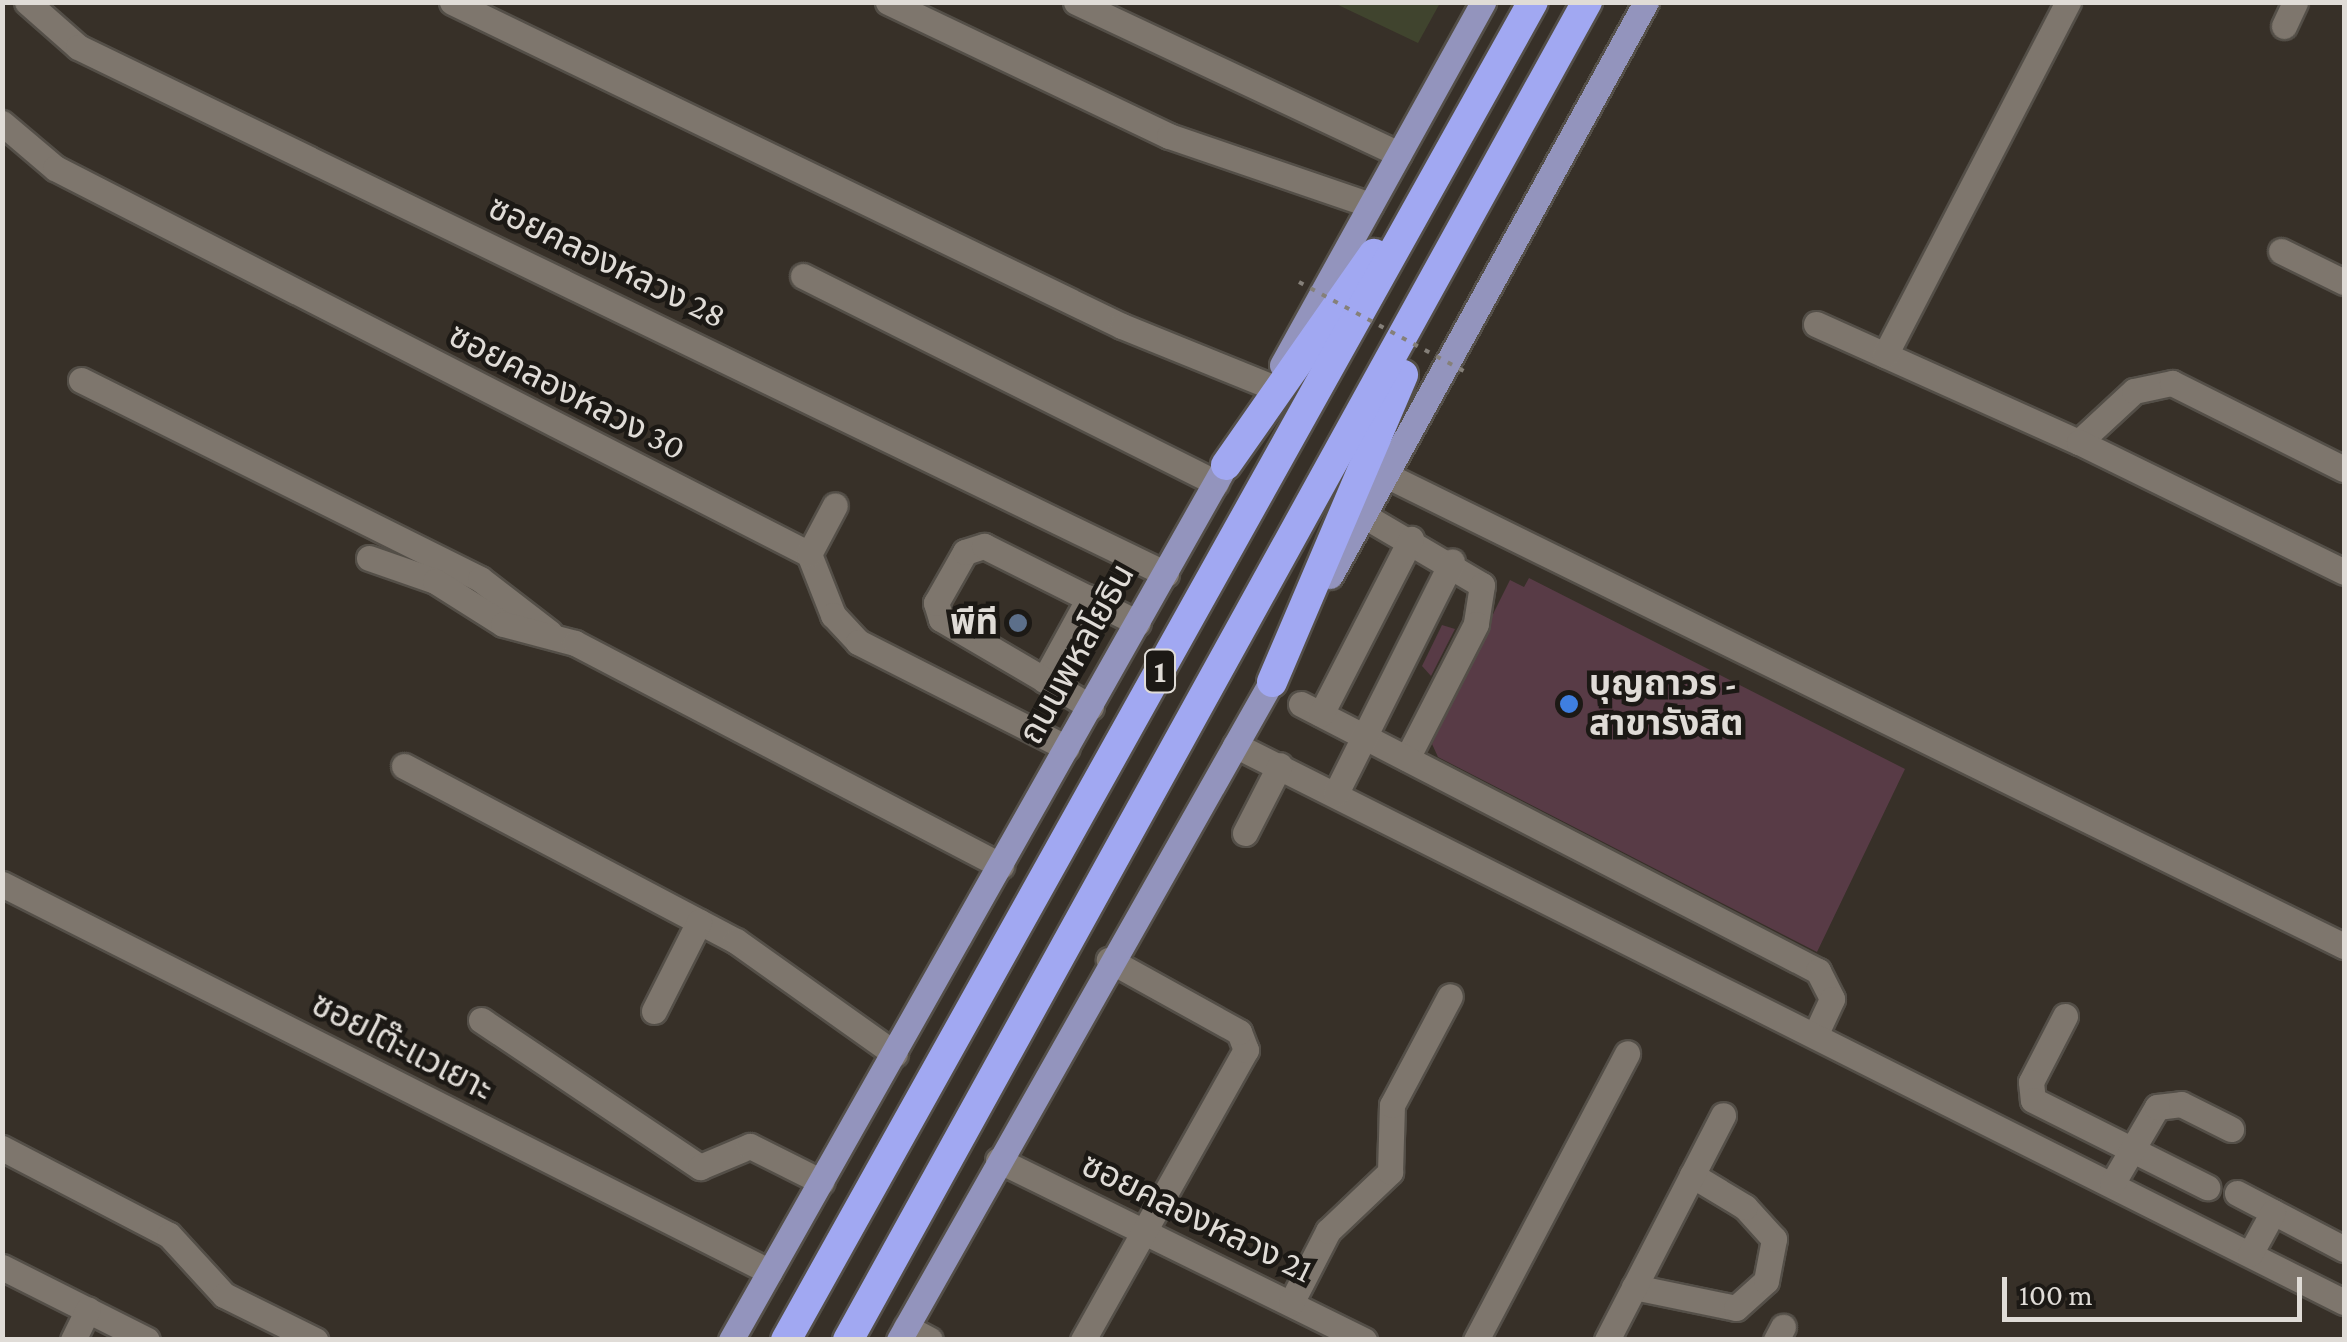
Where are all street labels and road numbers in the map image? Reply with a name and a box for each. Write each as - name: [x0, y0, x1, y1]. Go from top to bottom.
- street label: ซอยคลองหลวง 28: [481, 186, 733, 338]
- street label: ซอยคลองหลวง 30: [442, 314, 692, 470]
- street label: ถนนพหลโยธิน: [1010, 556, 1144, 752]
- road number: 1: [1142, 644, 1178, 698]
- street label: ซอยโต๊ะแวเยาะ: [304, 983, 500, 1111]
- street label: ซอยคลองหลวง 21: [1074, 1144, 1320, 1292]

